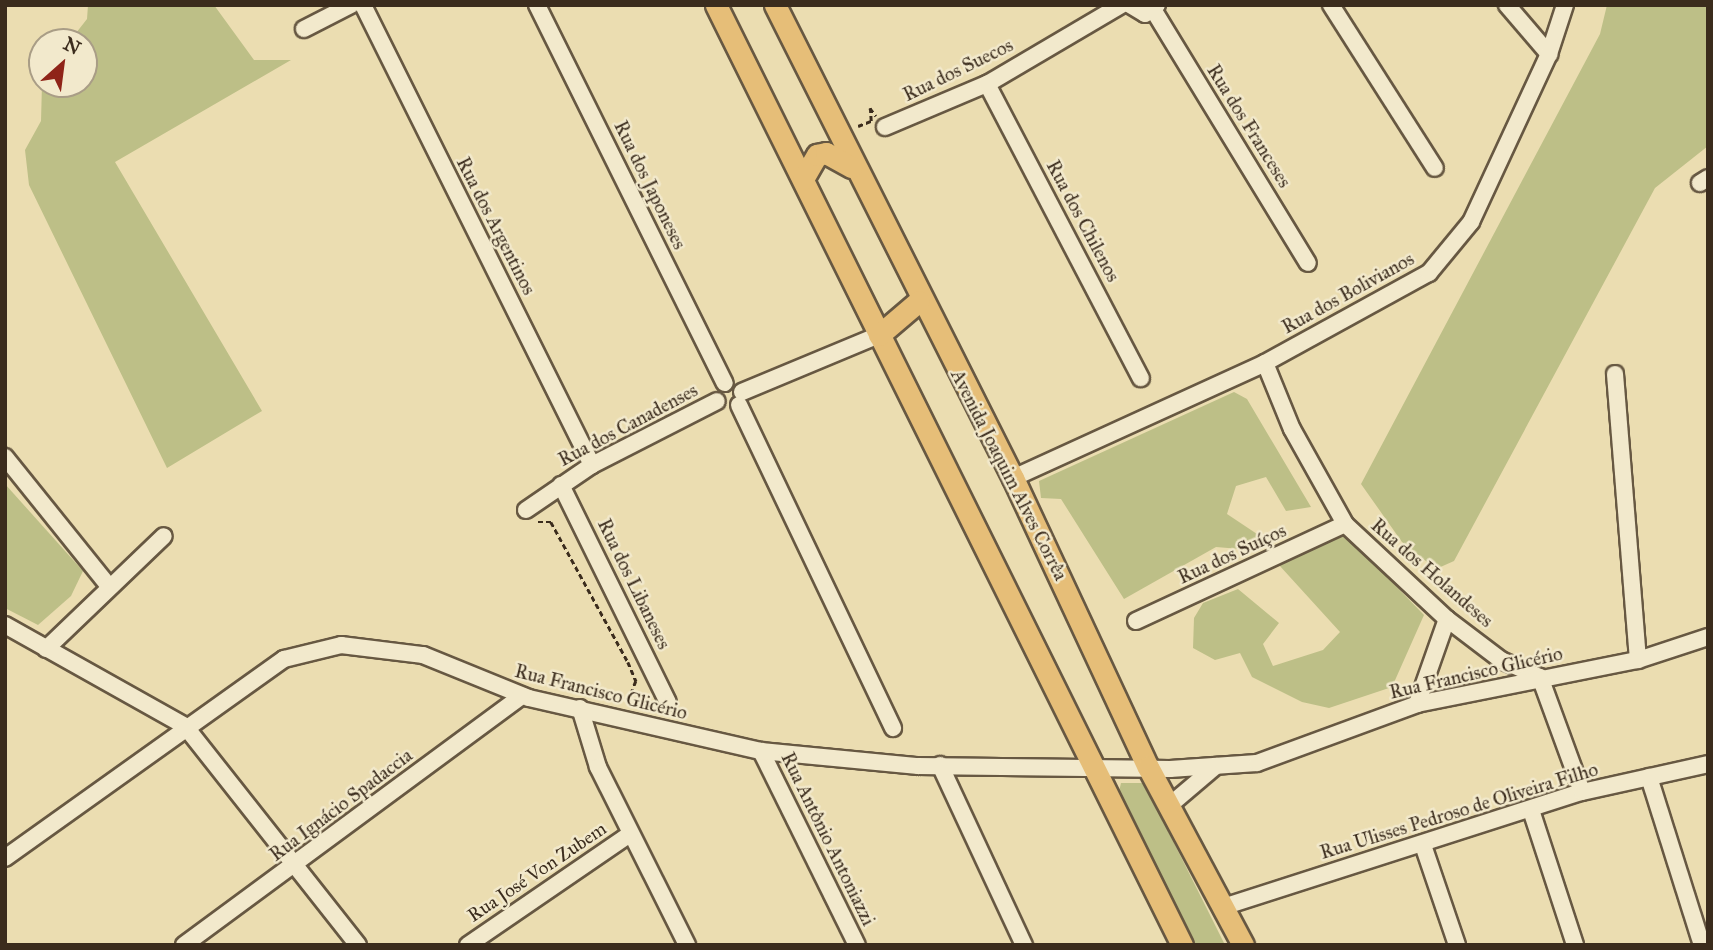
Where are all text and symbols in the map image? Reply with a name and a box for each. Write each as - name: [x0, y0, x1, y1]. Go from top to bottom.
- north arrow: [28, 28, 98, 98]
- text: N: [60, 32, 85, 60]
- street label: Rua dos Suecos: [899, 34, 1017, 106]
- street label: Rua dos Franceses: [1202, 60, 1296, 192]
- street label: Rua dos Japoneses: [609, 117, 691, 253]
- street label: Rua dos Argentinos: [451, 153, 541, 299]
- street label: Rua dos Chilenos: [1041, 156, 1125, 286]
- street label: Rua dos Bolivianos: [1278, 247, 1418, 339]
- street label: Avenida Joaquim Alves Corrêa: [946, 366, 1072, 584]
- street label: Rua dos Canadenses: [554, 379, 702, 471]
- street label: Rua dos Holandeses: [1366, 514, 1498, 632]
- street label: Rua dos Libaneses: [593, 515, 675, 653]
- street label: Rua dos Suíços: [1174, 519, 1290, 589]
- street label: Rua Francisco Glicério: [1387, 642, 1565, 704]
- street label: Rua Francisco Glicério: [512, 660, 690, 724]
- street label: Rua Ignácio Spadaccia: [265, 744, 417, 866]
- street label: Rua Antônio Antoniazzi: [776, 749, 880, 929]
- street label: Rua Ulisses Pedroso de Oliveira Filho: [1317, 758, 1601, 864]
- street label: Rua José Von Zubem: [463, 817, 611, 927]

